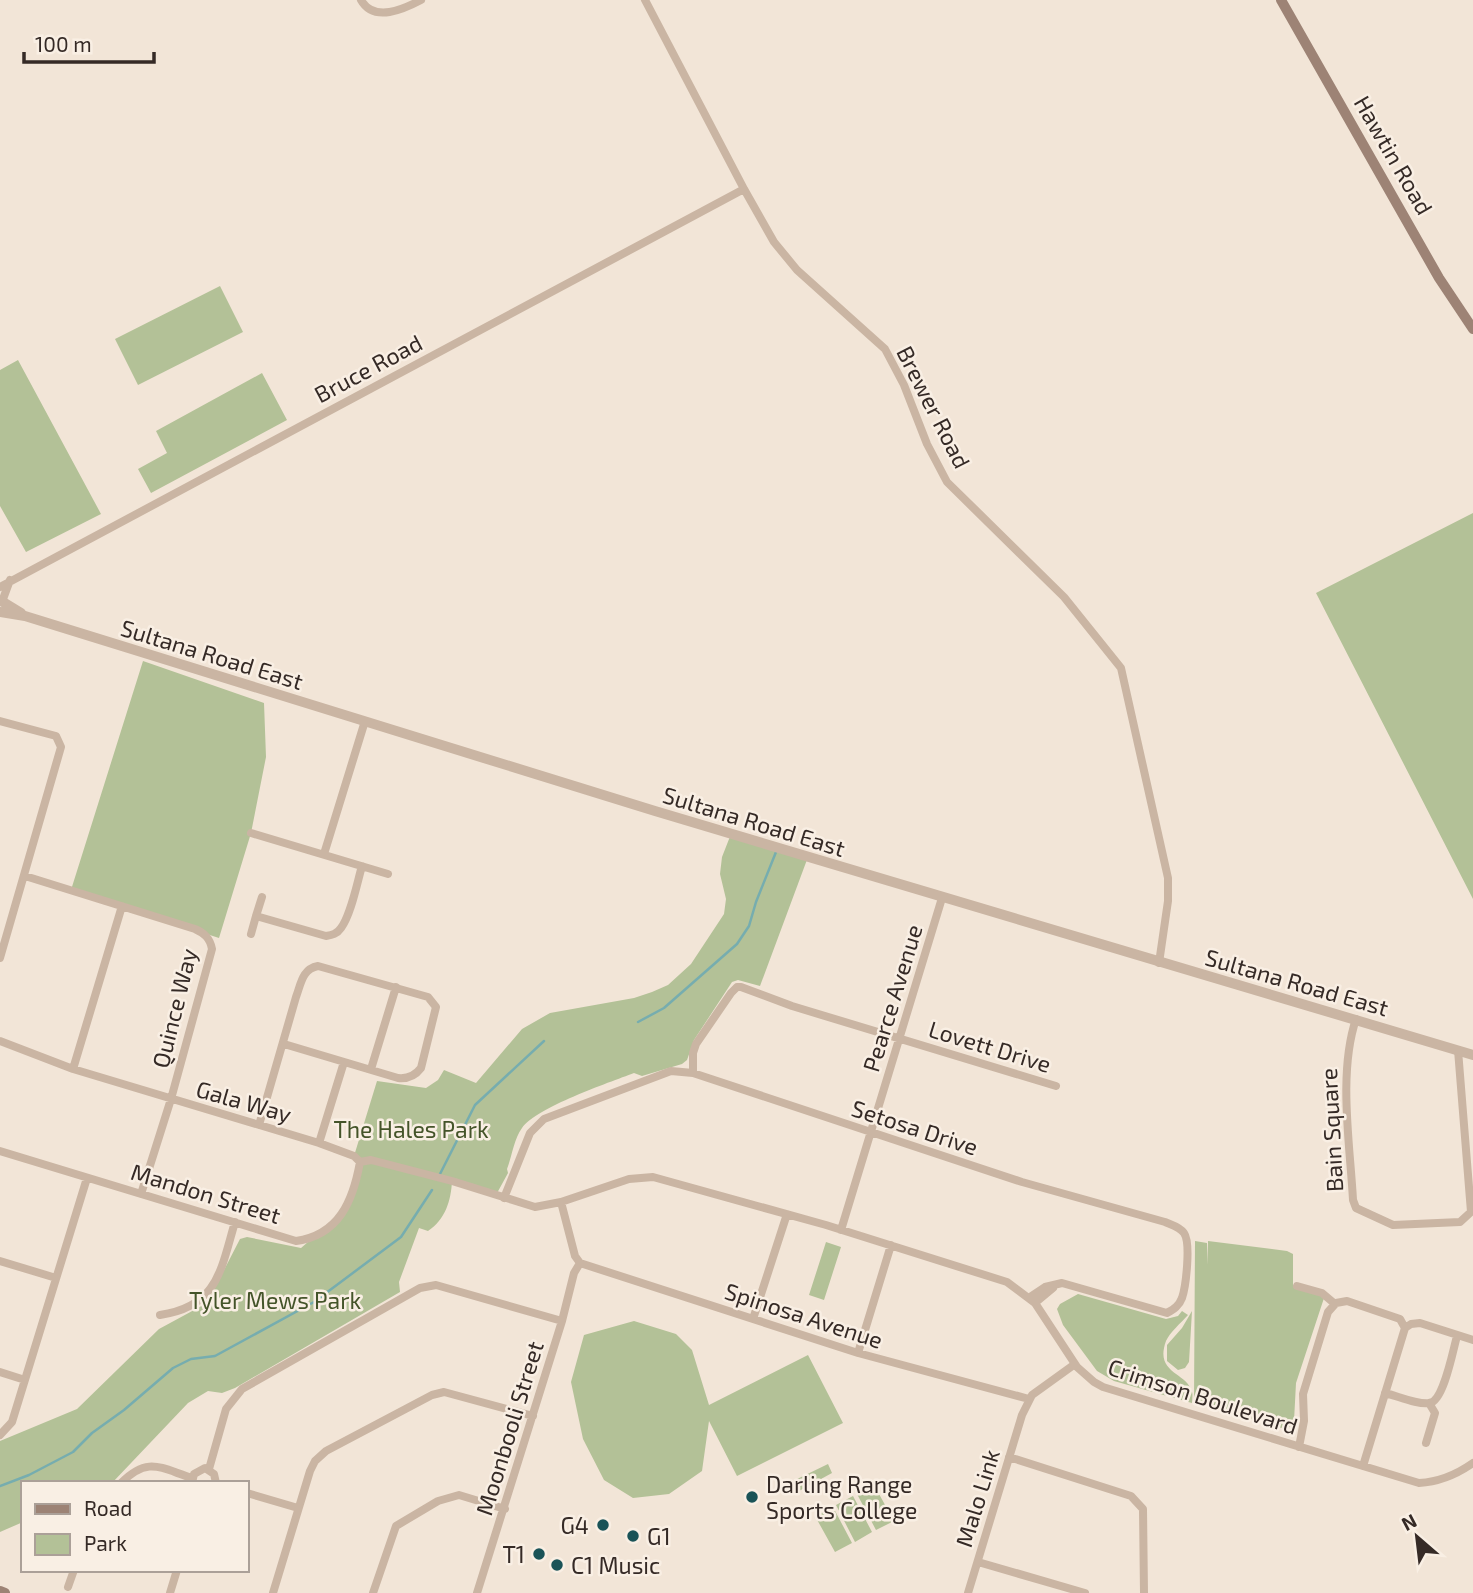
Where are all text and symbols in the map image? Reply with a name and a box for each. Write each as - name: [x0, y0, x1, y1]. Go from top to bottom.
- scale bar: [24, 21, 154, 65]
- text: 100 m: [35, 31, 92, 56]
- street label: Hawtin Road: [1349, 90, 1439, 220]
- street label: Bruce Road: [309, 328, 427, 408]
- street label: Brewer Road: [891, 341, 977, 473]
- street label: Sultana Road East: [117, 613, 307, 695]
- street label: Sultana Road East: [659, 780, 849, 862]
- street label: Pearce Avenue: [856, 921, 928, 1075]
- street label: Sultana Road East: [1202, 942, 1392, 1022]
- street label: Quince Way: [146, 945, 202, 1071]
- street label: Lovett Drive: [925, 1014, 1055, 1078]
- street label: Bain Square: [1314, 1067, 1348, 1193]
- street label: Gala Way: [193, 1074, 295, 1128]
- street label: Setosa Drive: [848, 1093, 982, 1161]
- park label: The Hales Park: [333, 1115, 489, 1143]
- street label: Mandon Street: [128, 1157, 284, 1229]
- street label: Spinosa Avenue: [722, 1276, 886, 1354]
- park label: Tyler Mews Park: [189, 1286, 361, 1314]
- street label: Moonbooli Street: [469, 1337, 549, 1518]
- street label: Crimson Boulevard: [1105, 1352, 1301, 1440]
- street label: Malo Link: [949, 1446, 1005, 1550]
- place label: Darling Range Sports College: [766, 1470, 917, 1524]
- legend: [21, 1481, 248, 1572]
- marker: Darling Range Sports College: [744, 1489, 760, 1505]
- text: Road: [84, 1495, 132, 1520]
- north arrow: [1382, 1502, 1452, 1572]
- text: N: [1397, 1508, 1420, 1535]
- place label: G4: [560, 1511, 589, 1539]
- marker: G4: [595, 1517, 611, 1533]
- place label: G1: [647, 1522, 671, 1550]
- marker: G1: [625, 1528, 641, 1544]
- text: Park: [84, 1530, 127, 1555]
- place label: T1: [502, 1540, 525, 1568]
- marker: T1: [531, 1546, 547, 1562]
- place label: C1 Music: [571, 1551, 660, 1579]
- marker: C1 Music: [549, 1557, 565, 1573]

